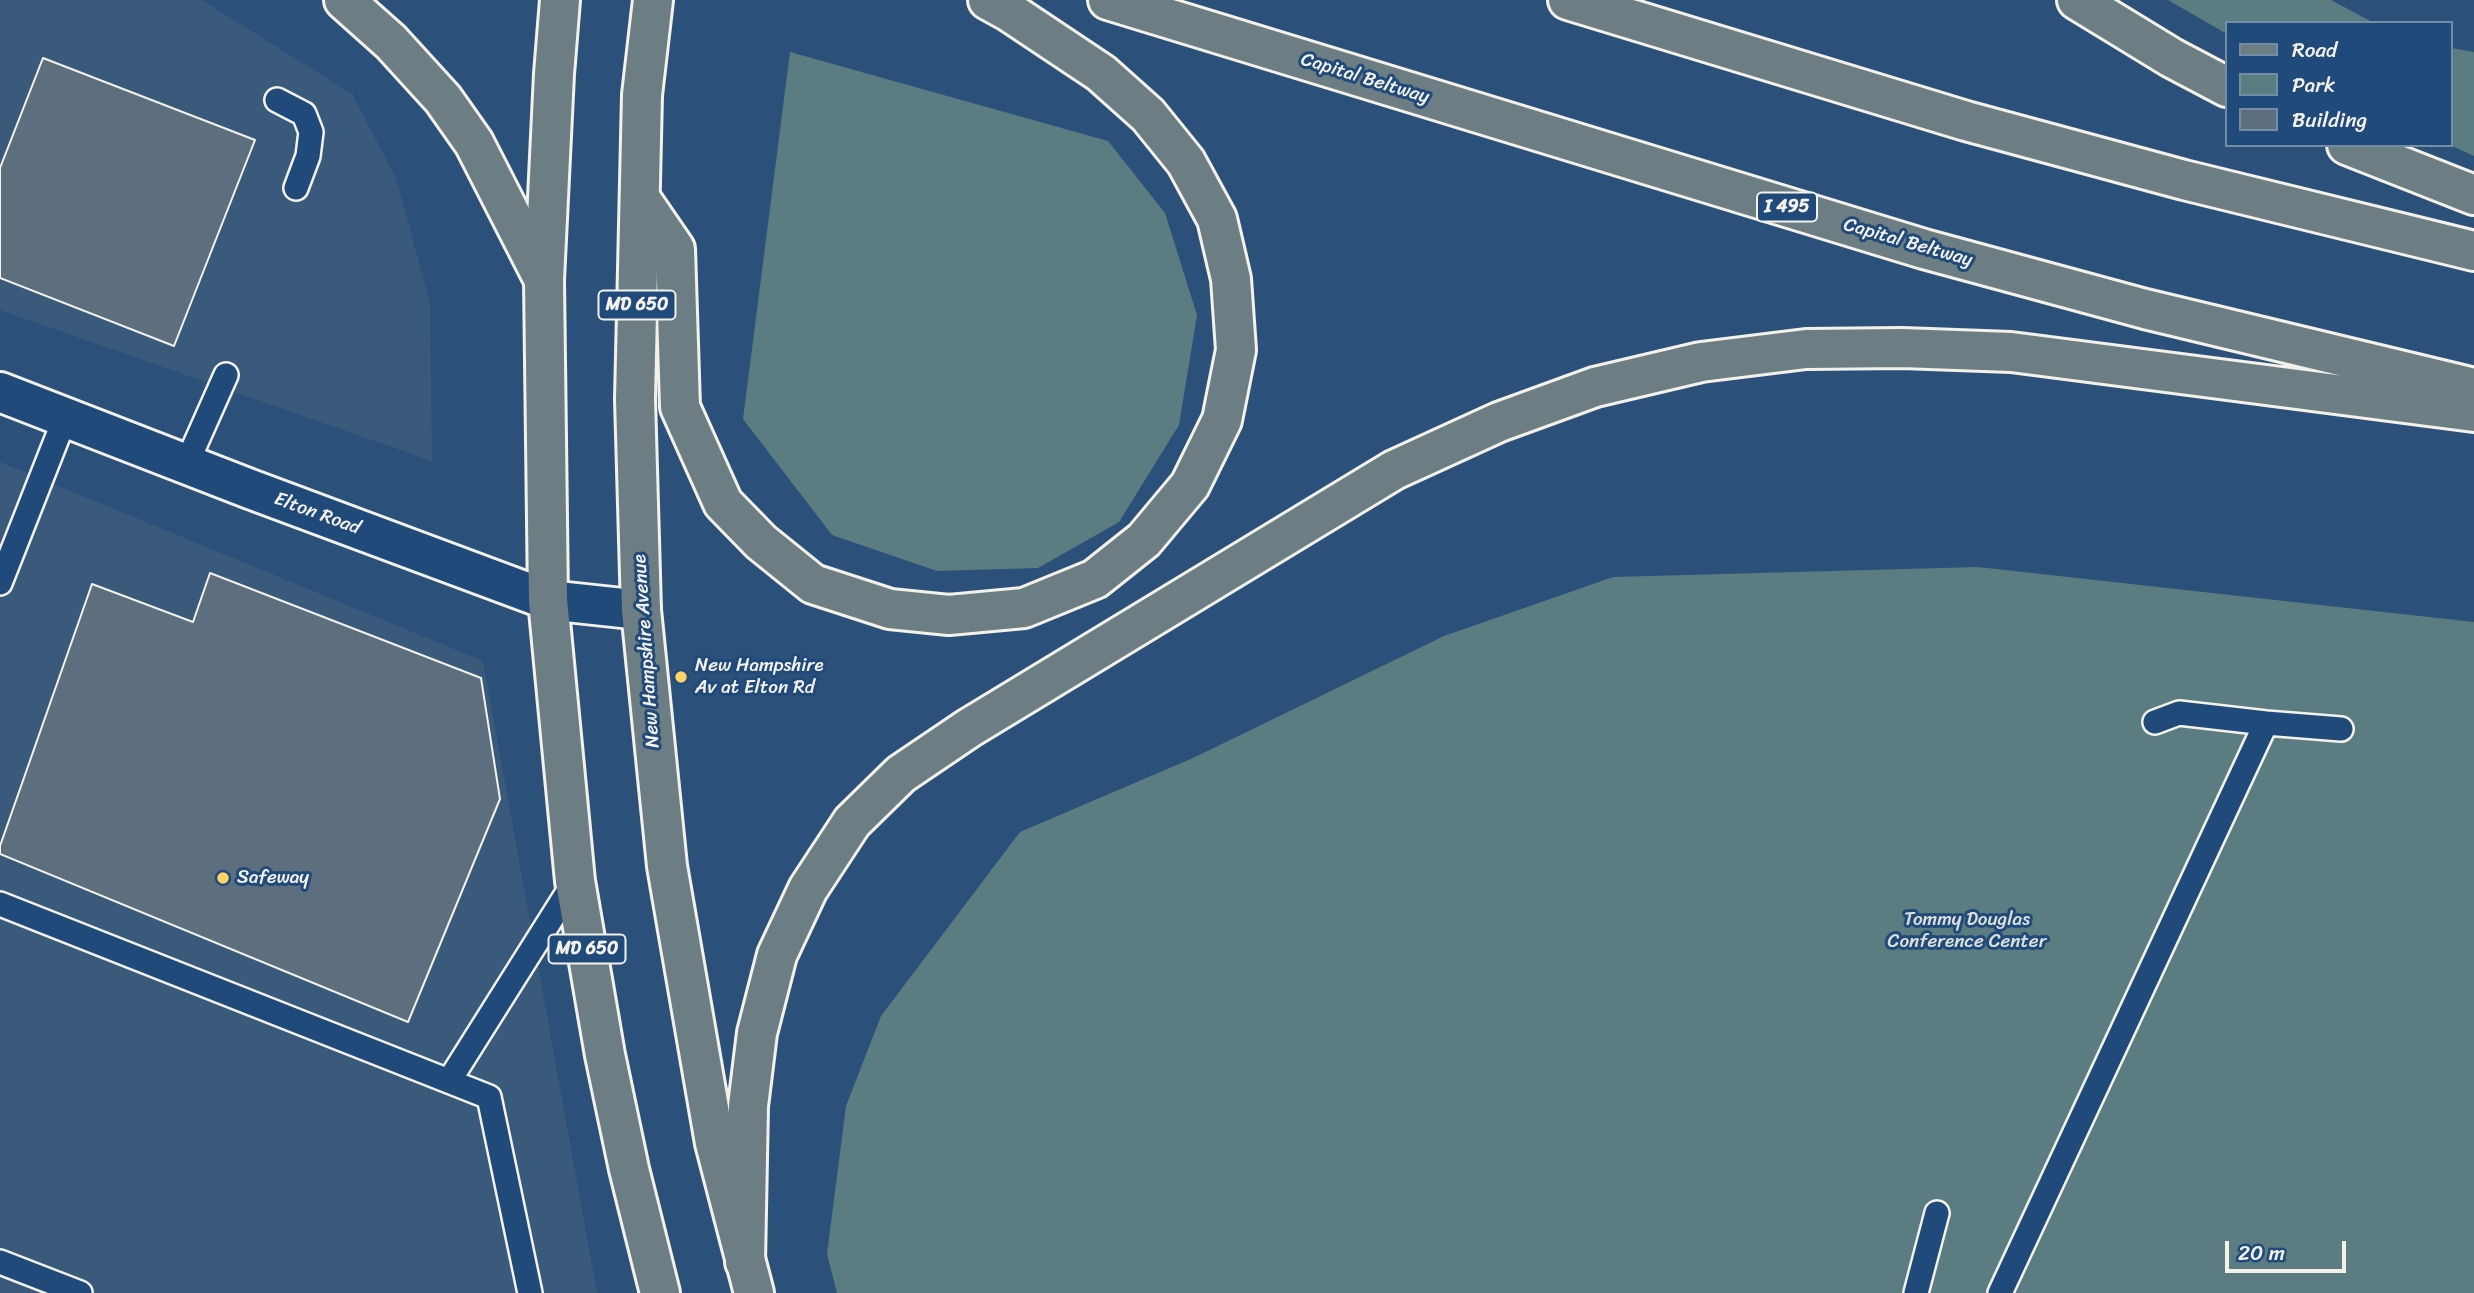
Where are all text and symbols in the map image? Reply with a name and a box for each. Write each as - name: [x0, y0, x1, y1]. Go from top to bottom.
- legend: [2226, 21, 2453, 147]
- text: Road: [2292, 31, 2337, 69]
- street label: Capital Beltway: [1298, 49, 1432, 109]
- text: Park: [2292, 66, 2335, 104]
- text: Building: [2292, 101, 2367, 139]
- road number: I 495: [1757, 192, 1817, 222]
- street label: Capital Beltway: [1841, 214, 1975, 272]
- road number: MD 650: [598, 290, 676, 320]
- street label: Elton Road: [271, 488, 363, 540]
- street label: New Hampshire Avenue: [629, 553, 665, 749]
- place label: New Hampshire Av at Elton Rd: [695, 655, 824, 699]
- marker: New Hampshire Av at Elton Rd: [673, 669, 689, 685]
- place label: Safeway: [237, 867, 309, 889]
- marker: Safeway: [215, 870, 231, 886]
- park label: Tommy Douglas Conference Center: [1888, 909, 2046, 953]
- road number: MD 650: [548, 934, 626, 964]
- scale bar: [2229, 1226, 2350, 1270]
- text: 20 m: [2238, 1234, 2285, 1272]

